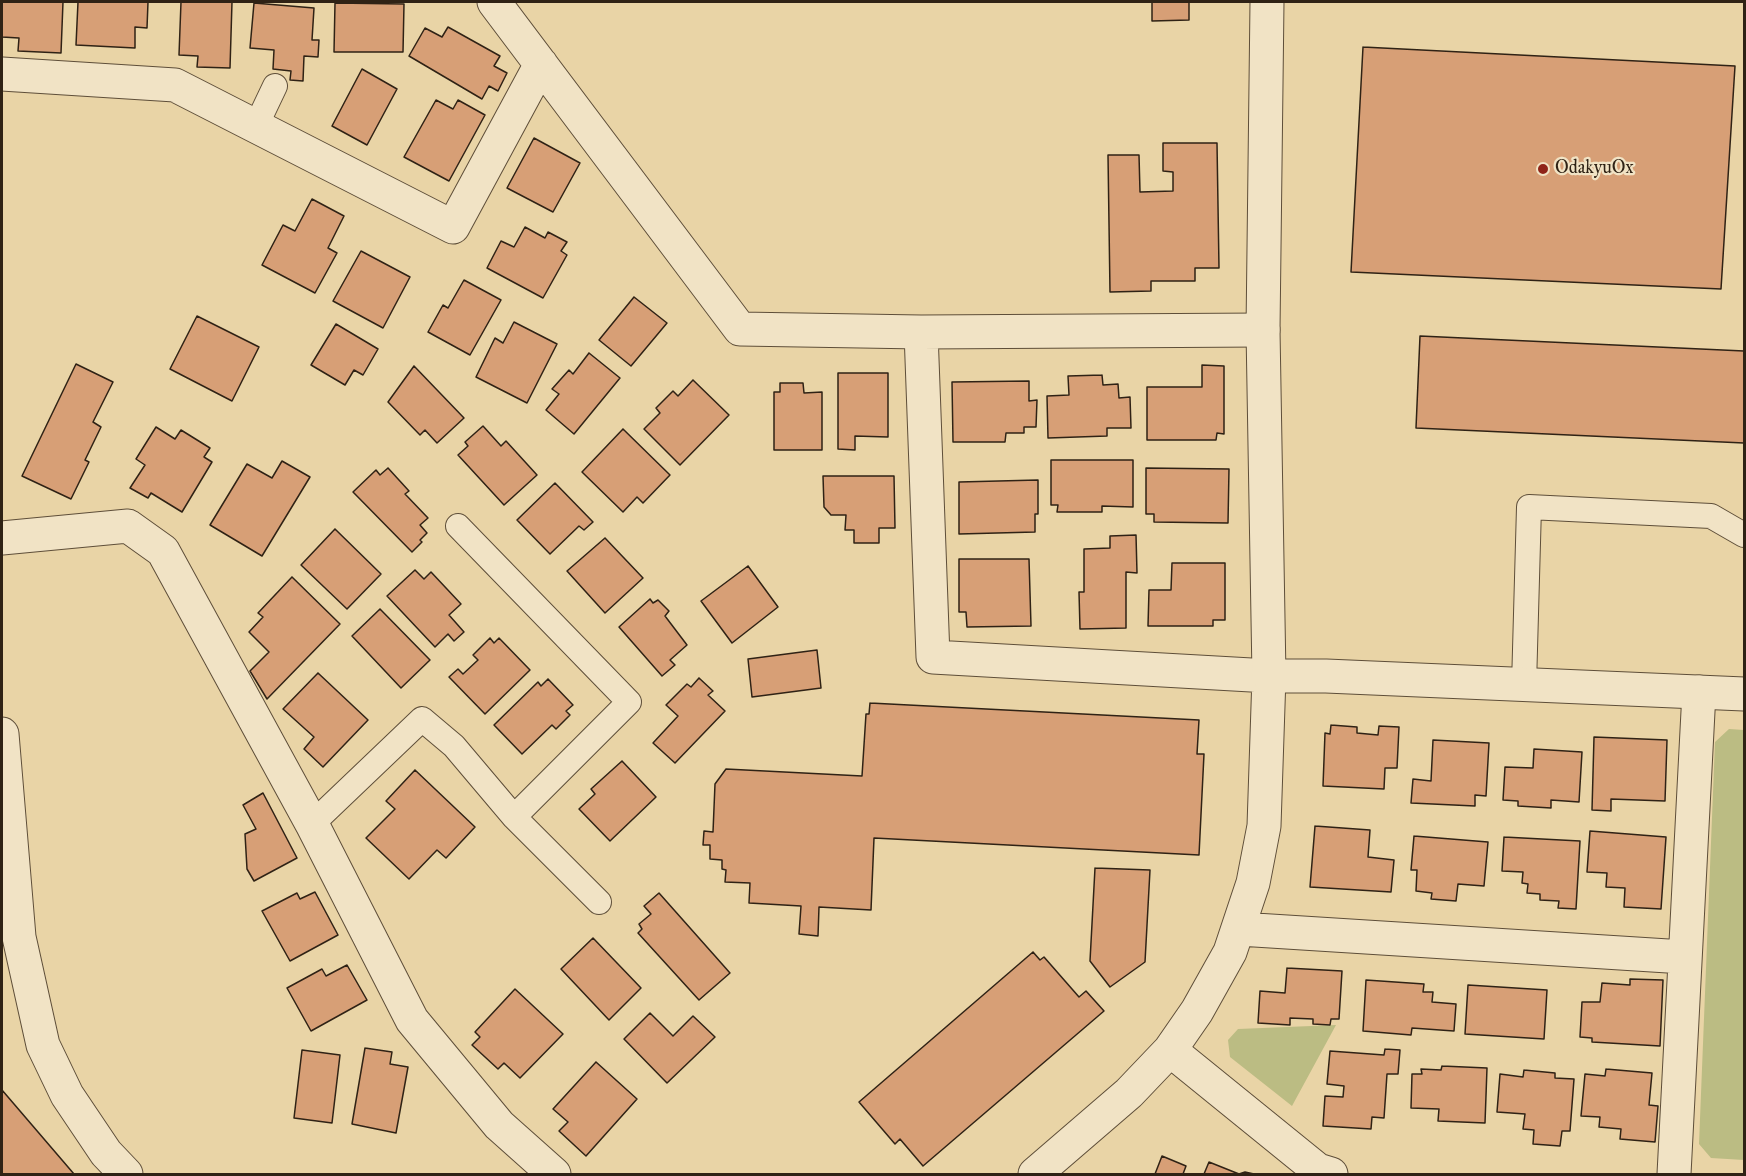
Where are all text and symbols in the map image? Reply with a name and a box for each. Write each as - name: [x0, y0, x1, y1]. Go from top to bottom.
- place label: OdakyuOx: [1555, 158, 1633, 180]
- marker: OdakyuOx: [1536, 162, 1550, 176]

